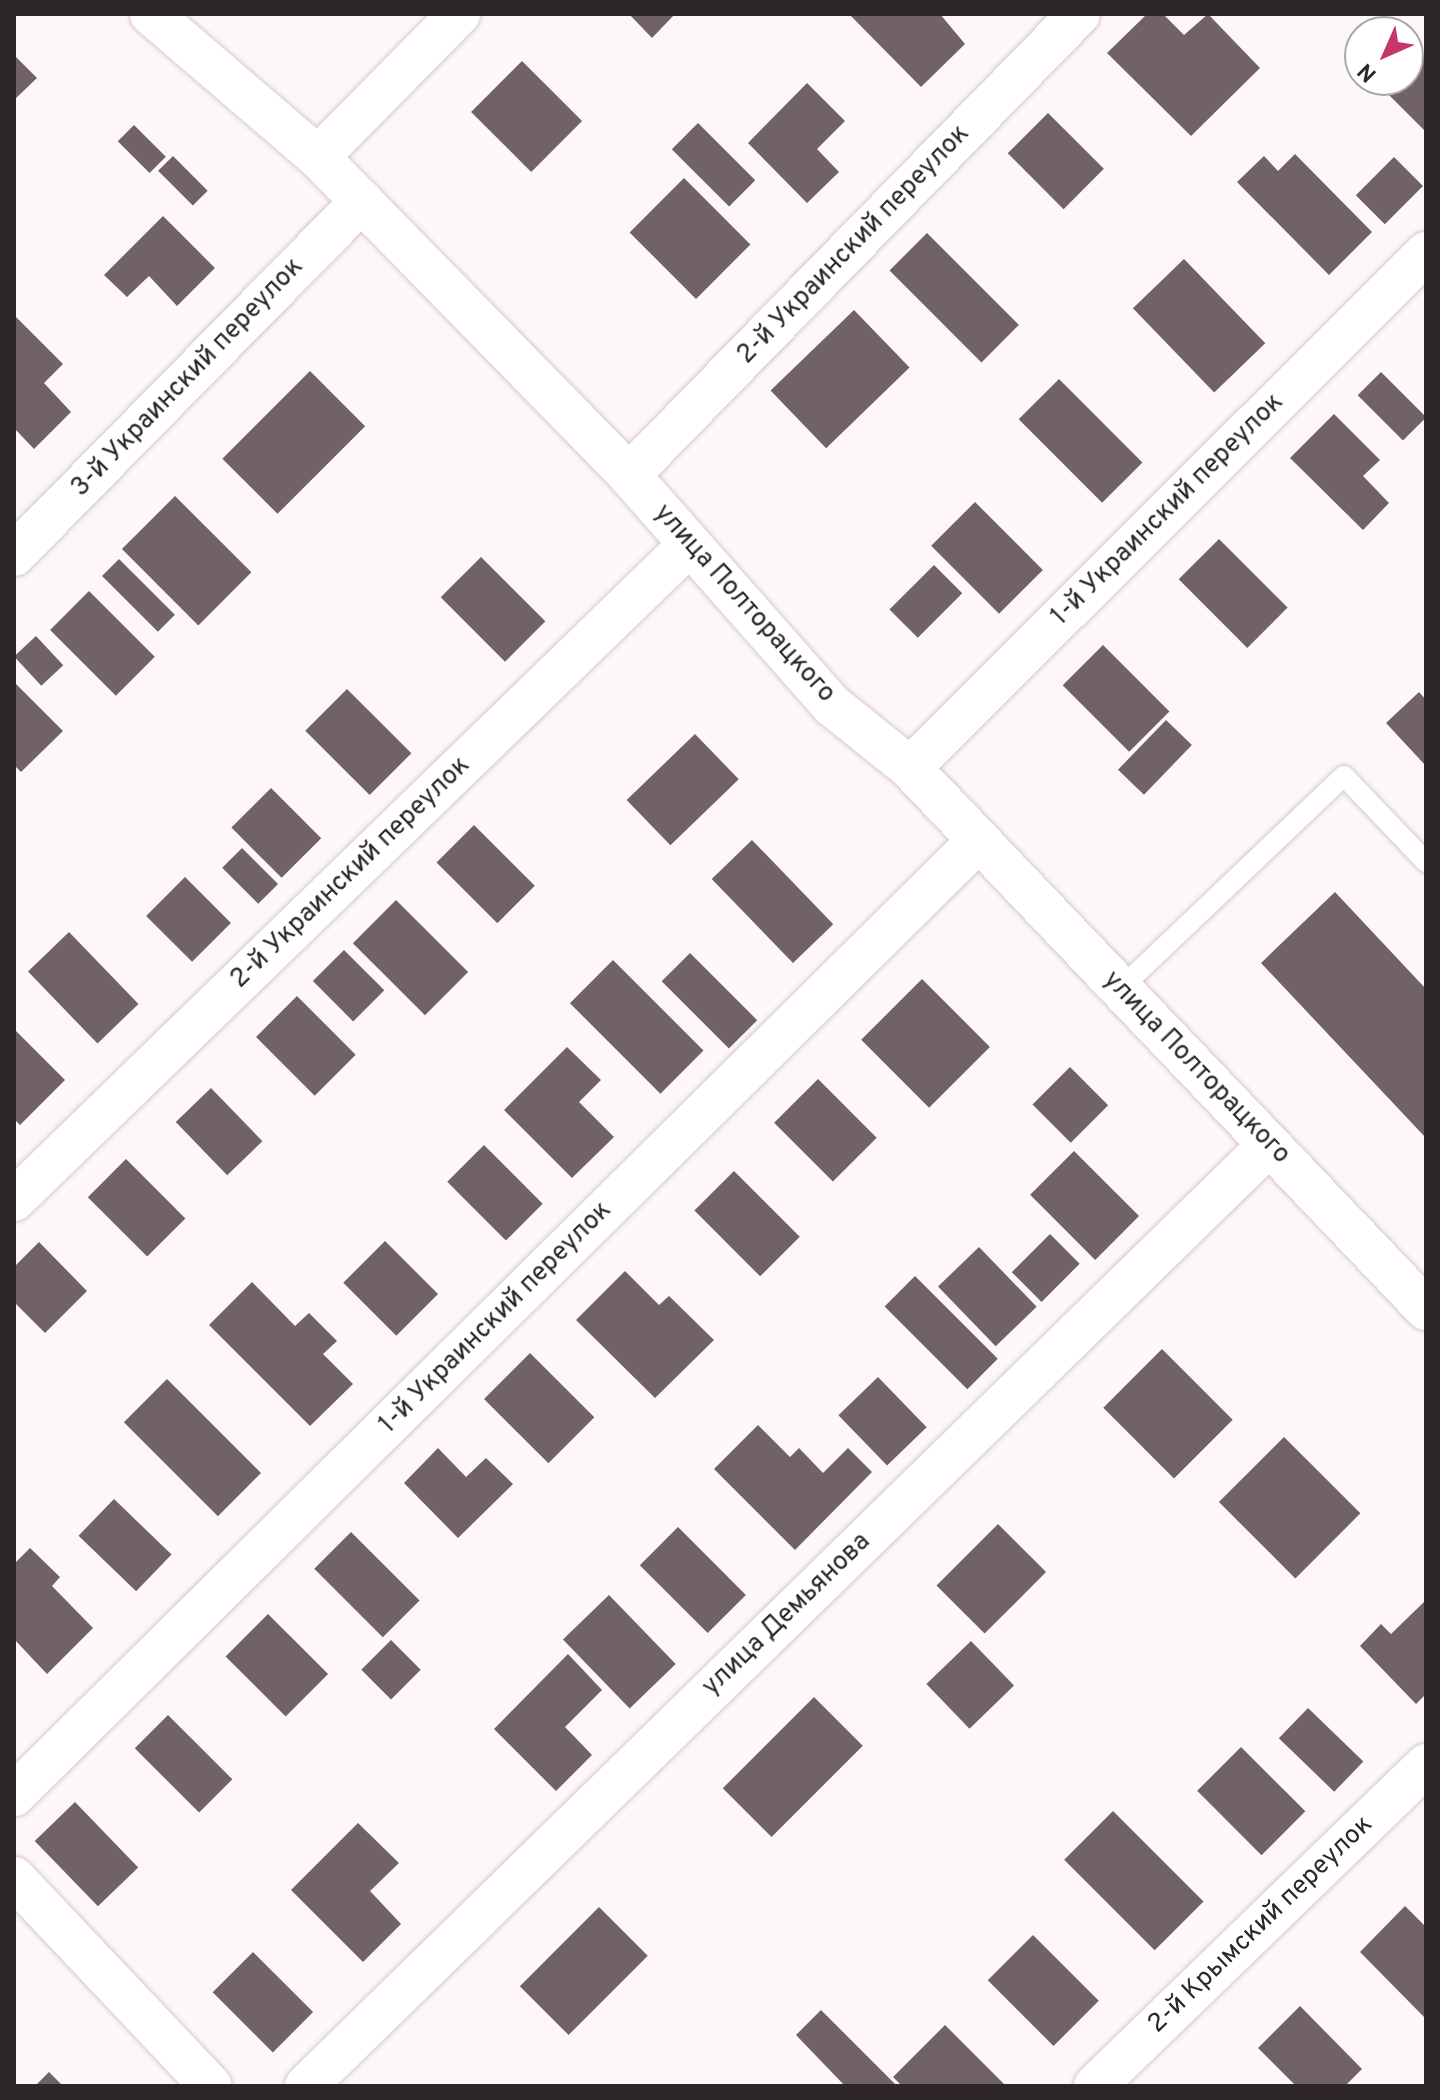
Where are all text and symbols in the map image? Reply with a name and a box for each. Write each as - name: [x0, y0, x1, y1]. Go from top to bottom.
- north arrow: [1344, 16, 1424, 96]
- text: N: [1353, 57, 1383, 87]
- street label: 2-й Украинский переулок: [731, 119, 977, 371]
- street label: 3-й Украинский переулок: [66, 252, 310, 504]
- street label: 1-й Украинский переулок: [1045, 387, 1291, 633]
- street label: улица Полторацкого: [647, 498, 841, 710]
- street label: 2-й Украинский переулок: [225, 750, 477, 996]
- street label: улица Полторацкого: [1096, 965, 1296, 1171]
- street label: 1-й Украинский переулок: [373, 1195, 619, 1441]
- street label: улица Демьянова: [697, 1527, 877, 1703]
- street label: 2-й Крымский переулок: [1142, 1810, 1380, 2040]

